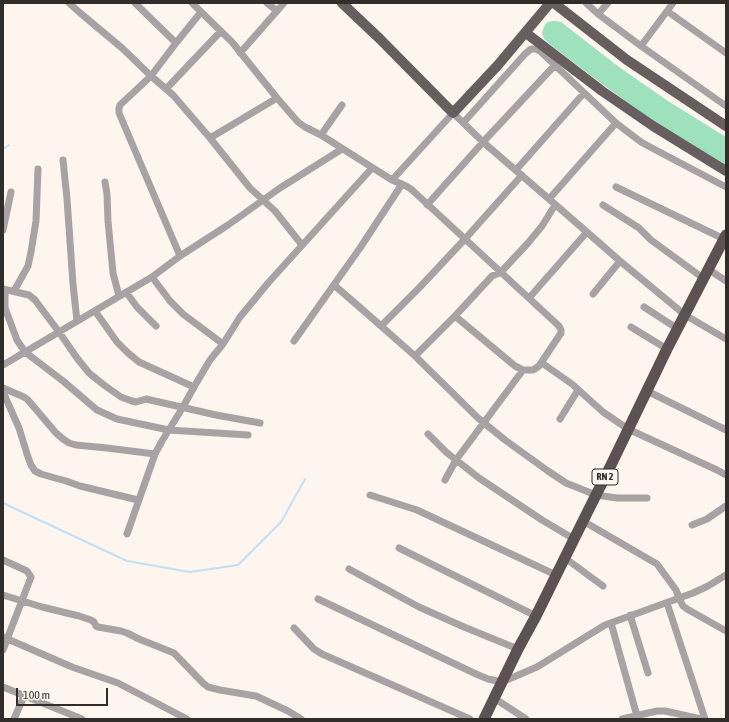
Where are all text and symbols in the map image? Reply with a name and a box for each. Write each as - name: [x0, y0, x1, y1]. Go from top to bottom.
- road number: RN 2: [592, 469, 618, 485]
- scale bar: [18, 680, 110, 706]
- text: 100 m: [23, 688, 50, 702]

